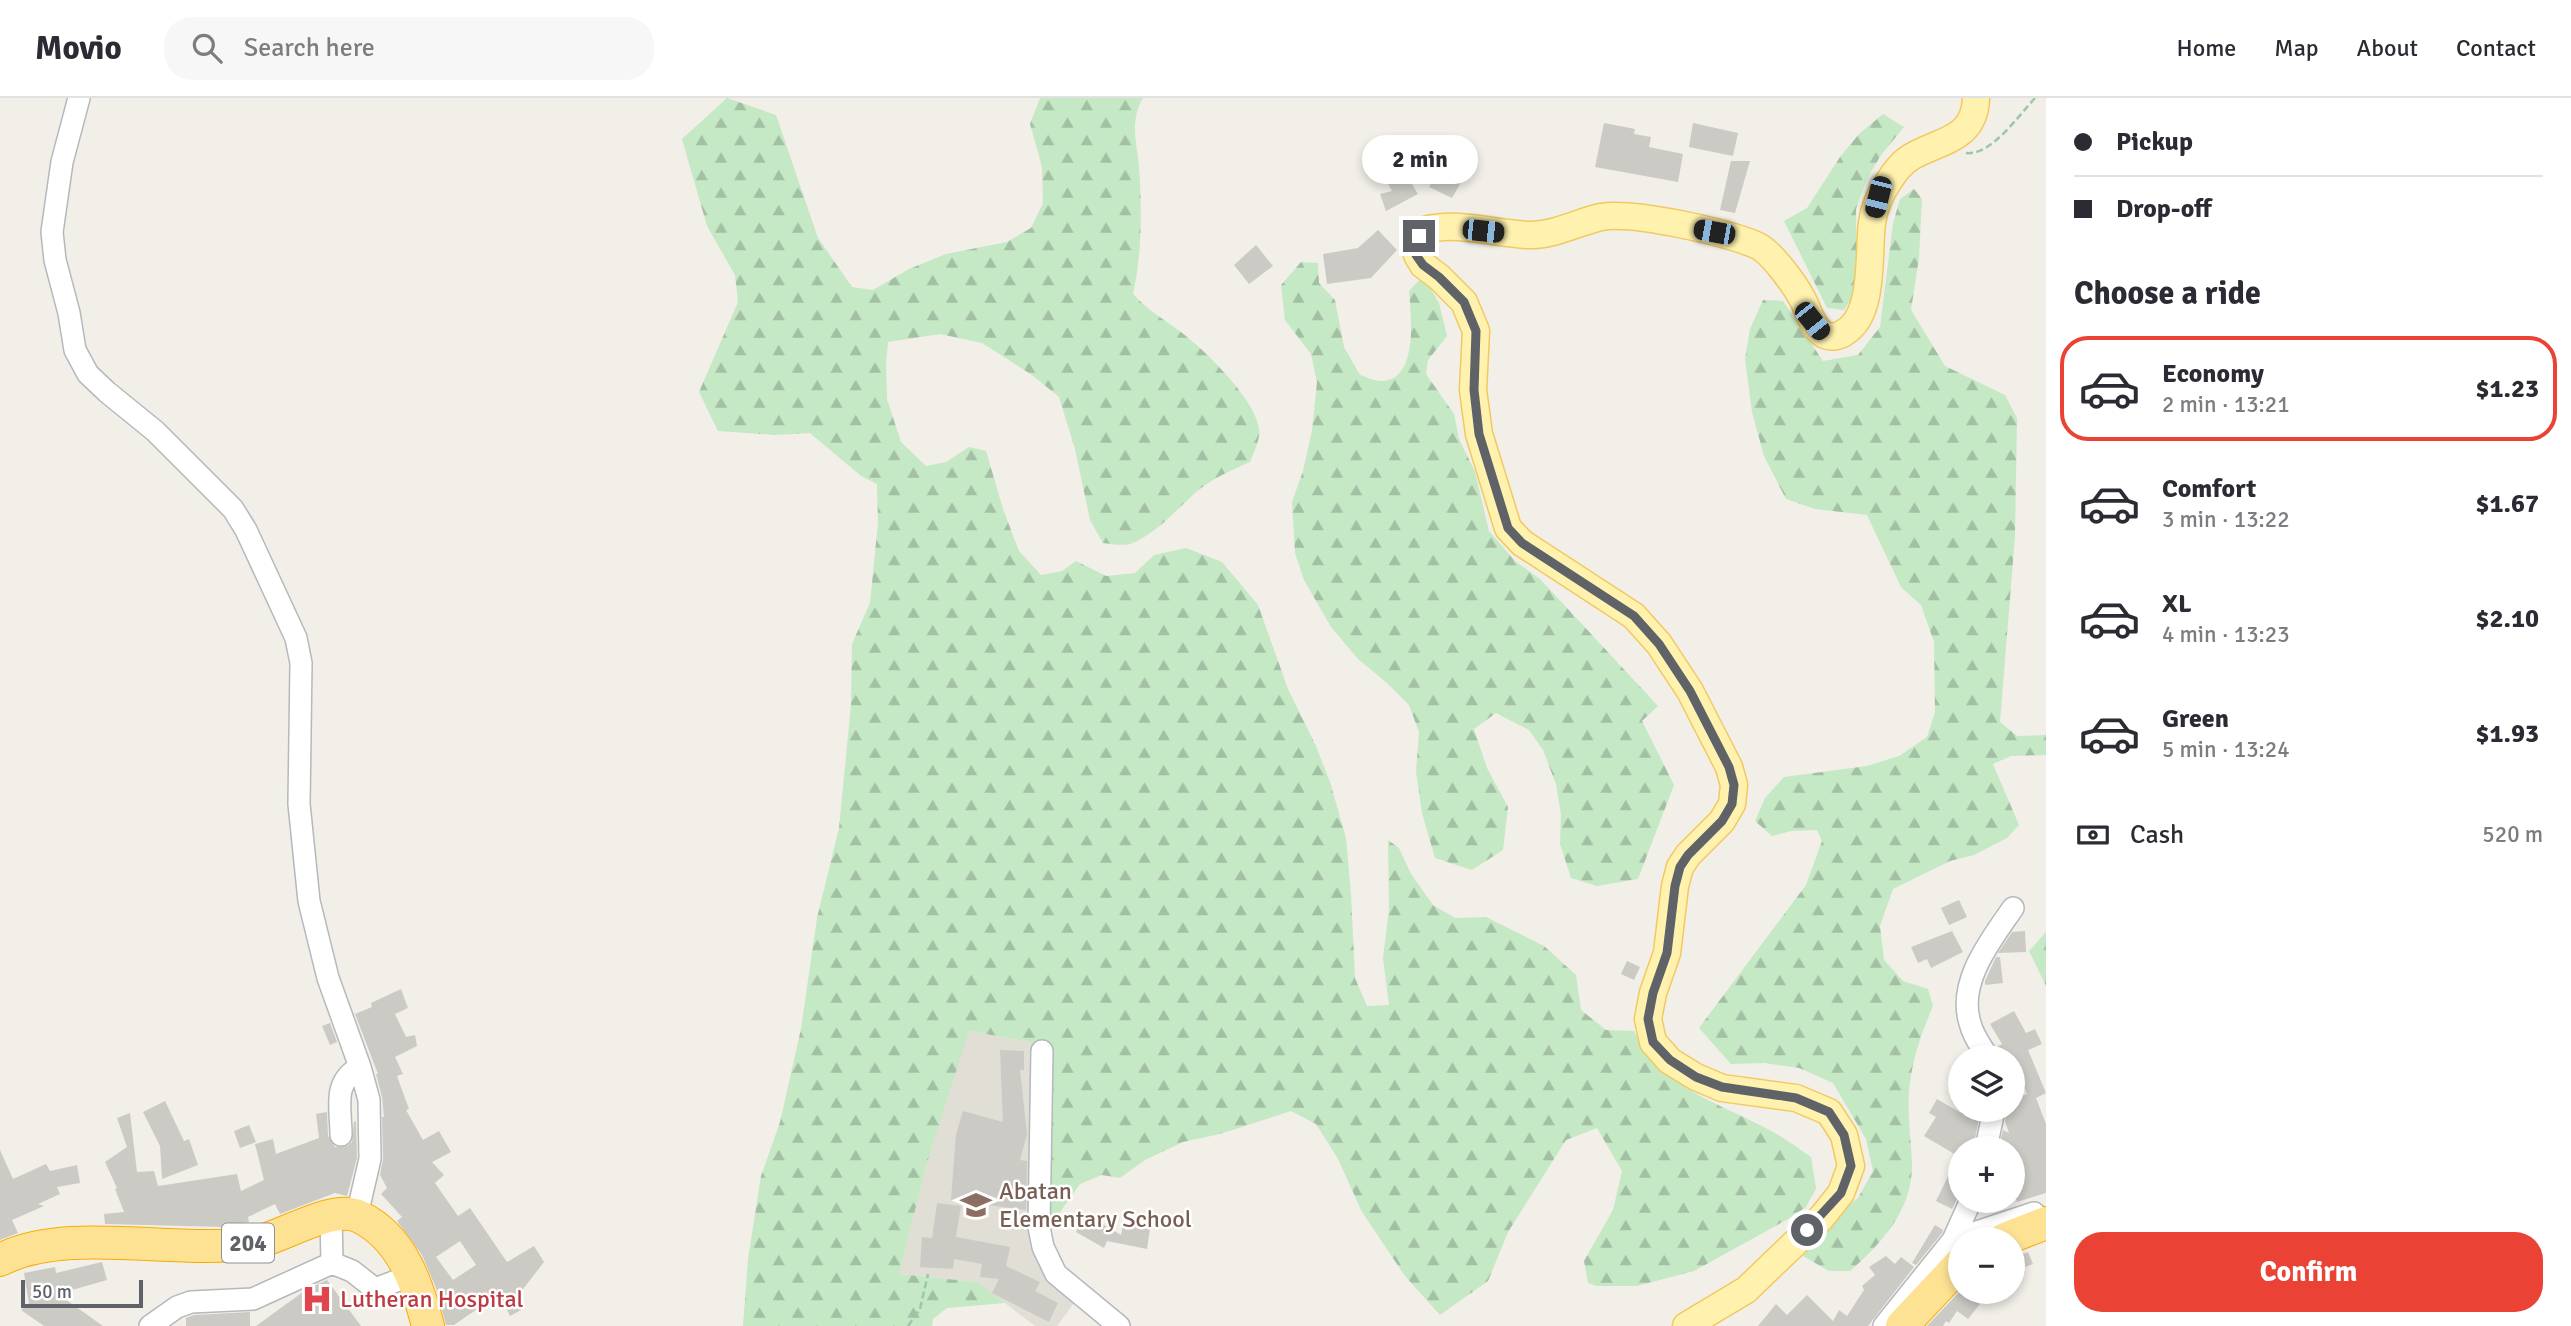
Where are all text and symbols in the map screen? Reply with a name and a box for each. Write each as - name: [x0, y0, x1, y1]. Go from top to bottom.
- search box: [164, 17, 654, 80]
- text: Movio: [35, 28, 122, 69]
- icon: search: [188, 29, 226, 67]
- text: Search here: [244, 32, 375, 64]
- text: Home: [2176, 33, 2236, 63]
- text: Map: [2274, 33, 2319, 63]
- text: About: [2357, 33, 2418, 63]
- text: Contact: [2456, 33, 2536, 63]
- text: Pickup: [2116, 126, 2193, 158]
- callout: 2 min: [1361, 135, 1477, 184]
- text: 2 min: [1392, 145, 1448, 174]
- car: [1863, 174, 1894, 220]
- text: Drop-off: [2116, 193, 2212, 225]
- car: [1462, 218, 1505, 244]
- car: [1692, 218, 1737, 246]
- route end: [1403, 220, 1435, 252]
- text: Choose a ride: [2074, 274, 2261, 313]
- car: [1791, 298, 1834, 344]
- icon: car: [2078, 357, 2141, 420]
- text: Economy: [2162, 358, 2264, 390]
- text: $1.23: [2475, 373, 2539, 405]
- text: 2 min · 13:21: [2162, 390, 2290, 419]
- icon: car: [2078, 472, 2141, 535]
- text: Comfort: [2162, 473, 2256, 505]
- text: $1.67: [2475, 488, 2539, 520]
- text: 3 min · 13:22: [2162, 505, 2290, 534]
- icon: car: [2078, 587, 2141, 650]
- text: XL: [2162, 588, 2192, 620]
- text: $2.10: [2475, 603, 2539, 635]
- text: 4 min · 13:23: [2162, 620, 2290, 649]
- icon: car: [2078, 702, 2141, 765]
- text: Green: [2162, 703, 2229, 735]
- text: $1.93: [2475, 718, 2539, 750]
- text: 5 min · 13:24: [2162, 735, 2290, 764]
- icon: cash: [2074, 816, 2112, 854]
- text: Cash: [2130, 819, 2184, 851]
- text: 520 m: [2482, 820, 2543, 849]
- map controls: [1948, 1045, 2025, 1304]
- button: layers: [1948, 1045, 2025, 1122]
- button: +: [1948, 1136, 2025, 1213]
- place label: Abatan Elementary School: [999, 1176, 1192, 1234]
- school or university icon: Abatan Elementary School: [959, 1188, 993, 1222]
- route start: [1791, 1214, 1823, 1246]
- road number: 204: [222, 1224, 274, 1262]
- button: −: [1948, 1227, 2025, 1304]
- button: Confirm: [2074, 1232, 2543, 1312]
- scale bar: [21, 1277, 144, 1309]
- text: 50 m: [32, 1280, 72, 1304]
- hospital icon: Lutheran Hospital: [300, 1282, 334, 1316]
- place label: Lutheran Hospital: [340, 1284, 524, 1314]

